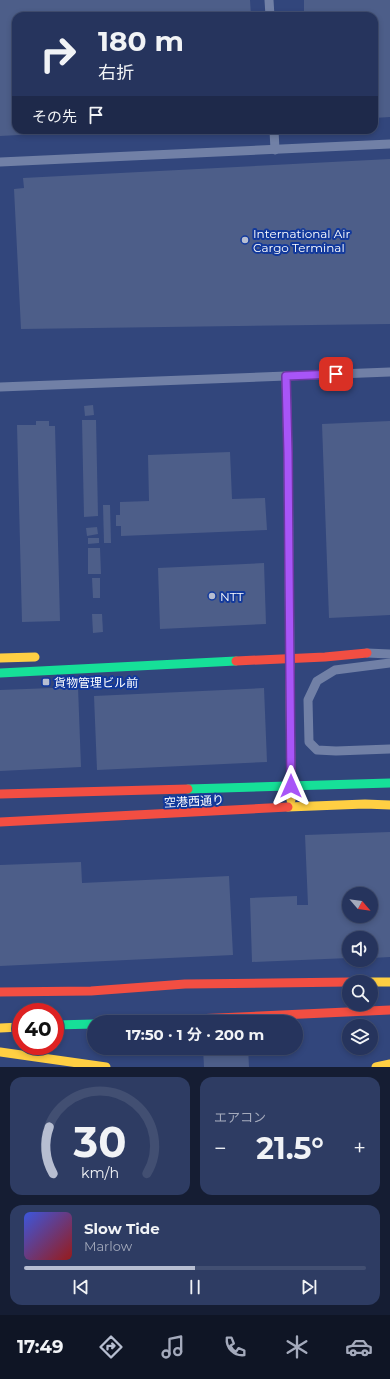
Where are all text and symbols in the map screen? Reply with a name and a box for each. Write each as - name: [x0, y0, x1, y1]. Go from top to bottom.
- text: 180 m: [98, 24, 184, 58]
- icon: right: [32, 28, 84, 80]
- text: 右折: [98, 62, 134, 84]
- icon: arrive: [85, 104, 107, 126]
- text: その先: [32, 107, 77, 126]
- place label: International Air Cargo Terminal: [253, 226, 351, 255]
- marker: International Air Cargo Terminal: [240, 235, 250, 245]
- pin: [319, 357, 353, 391]
- icon: arrive: [325, 363, 347, 385]
- place label: NTT: [220, 589, 244, 604]
- marker: NTT: [207, 591, 217, 601]
- place label: 貨物管理ビル前: [54, 675, 138, 690]
- marker: 貨物管理ビル前: [41, 677, 51, 687]
- position arrow: [270, 765, 312, 807]
- street label: 空港西通り: [164, 792, 224, 810]
- north arrow: [342, 887, 378, 923]
- map controls: [342, 887, 378, 1055]
- button: sound: [342, 931, 378, 967]
- button: search: [342, 975, 378, 1011]
- speed limit sign: 40: [12, 1003, 64, 1055]
- button: layers: [342, 1019, 378, 1055]
- text: 17:50 · 1 分 · 200 m: [126, 1025, 264, 1044]
- text: エアコン: [214, 1109, 266, 1125]
- text: 30: [73, 1117, 126, 1167]
- text: 21.5°: [256, 1130, 324, 1167]
- text: −: [214, 1135, 227, 1162]
- text: +: [353, 1135, 366, 1162]
- text: km/h: [81, 1164, 119, 1182]
- text: Slow Tide: [84, 1219, 160, 1238]
- text: Marlow: [84, 1238, 132, 1254]
- icon: previous: [70, 1276, 92, 1298]
- icon: pause: [184, 1276, 206, 1298]
- icon: next: [298, 1276, 320, 1298]
- icon: directions: [97, 1333, 125, 1361]
- icon: music: [159, 1333, 187, 1361]
- icon: phone: [221, 1333, 249, 1361]
- icon: climate: [283, 1333, 311, 1361]
- icon: car: [345, 1333, 373, 1361]
- text: 17:49: [17, 1336, 63, 1358]

